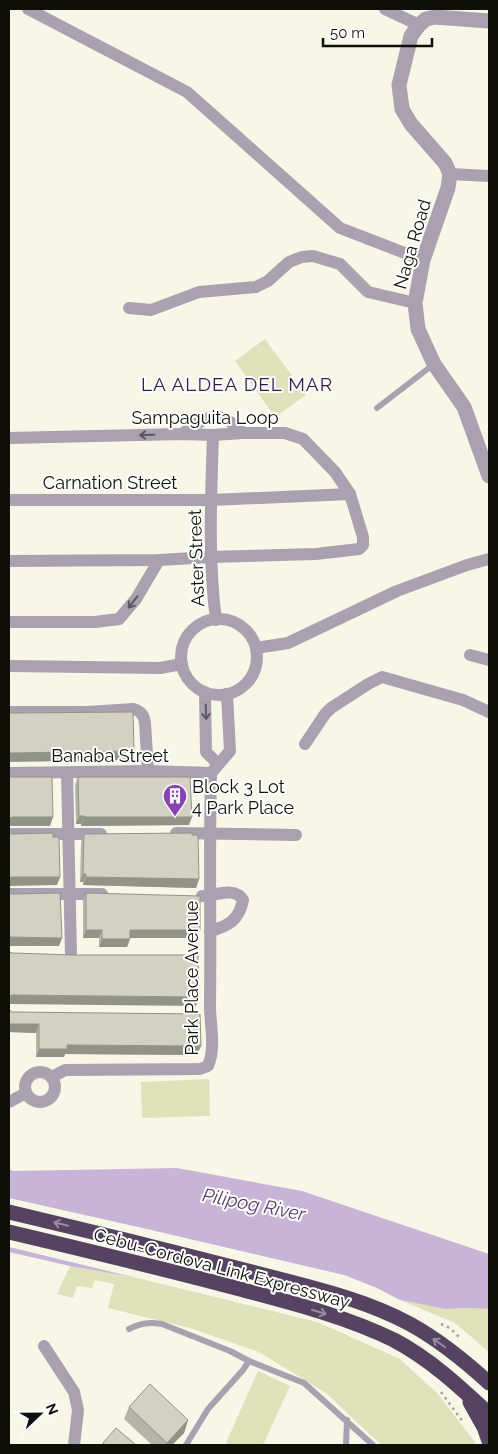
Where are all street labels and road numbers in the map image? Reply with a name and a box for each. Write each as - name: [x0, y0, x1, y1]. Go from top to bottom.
- street label: Naga Road: [389, 197, 435, 291]
- street label: Sampaguita Loop: [131, 407, 279, 428]
- street label: Carnation Street: [43, 472, 177, 493]
- street label: Aster Street: [184, 509, 208, 607]
- street label: Banaba Street: [51, 745, 169, 766]
- street label: Park Place Avenue: [181, 900, 202, 1055]
- street label: Cebu-Cordova Link Expressway: [92, 1224, 353, 1312]

